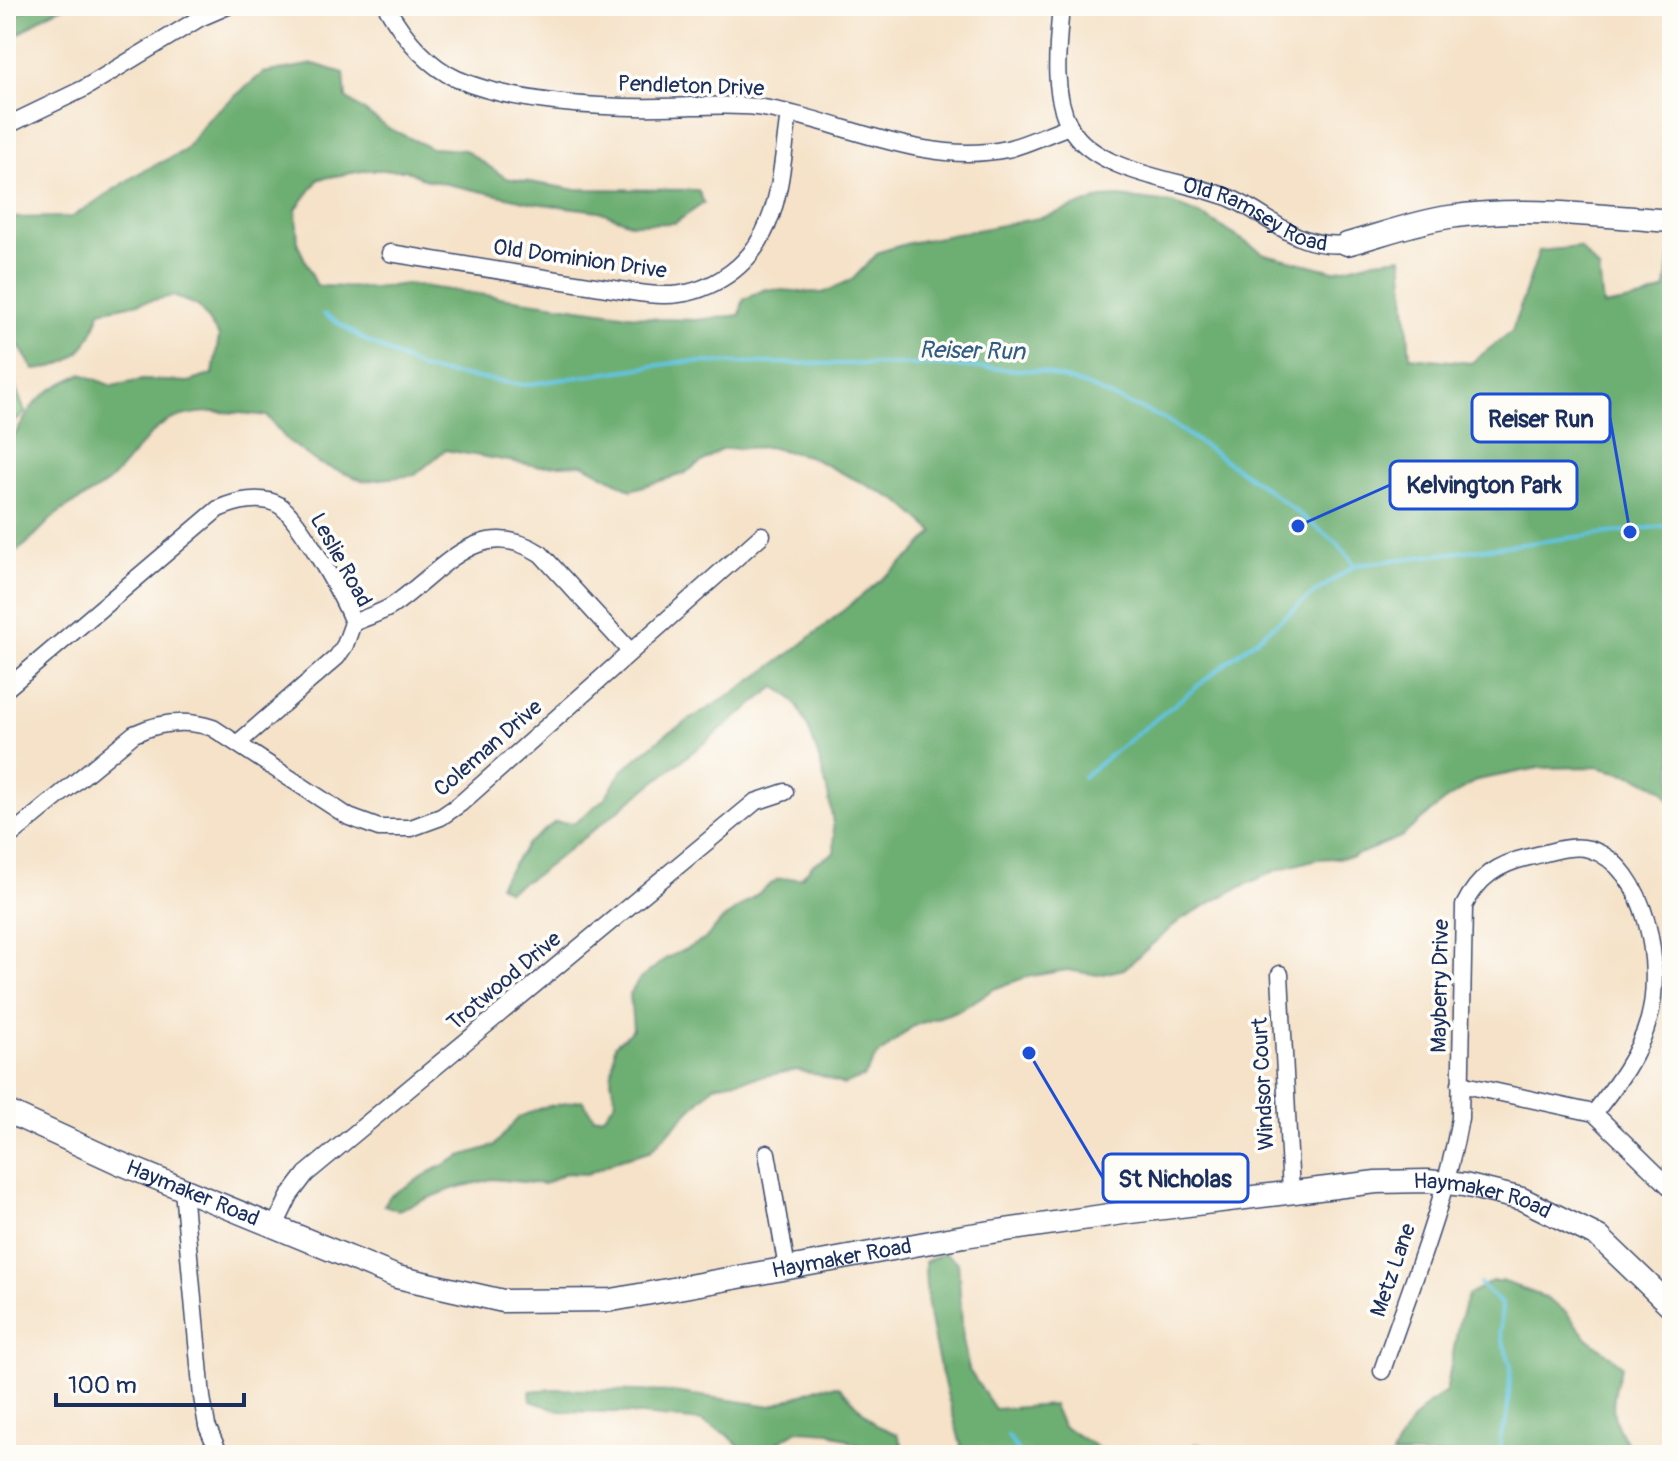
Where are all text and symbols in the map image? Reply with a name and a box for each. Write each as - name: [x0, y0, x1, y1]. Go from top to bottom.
- street label: Pendleton Drive: [617, 69, 765, 103]
- street label: Old Ramsey Road: [1180, 171, 1329, 258]
- street label: Old Dominion Drive: [491, 233, 669, 285]
- water label: Reiser Run: [919, 336, 1027, 366]
- callout: Reiser Run: [1472, 394, 1610, 442]
- text: Reiser Run: [1488, 405, 1594, 434]
- callout: Kelvington Park: [1390, 461, 1577, 509]
- text: Kelvington Park: [1406, 471, 1563, 500]
- street label: Leslie Road: [304, 508, 378, 612]
- street label: Coleman Drive: [428, 693, 548, 803]
- street label: Mayberry Drive: [1425, 919, 1455, 1053]
- street label: Trotwood Drive: [441, 925, 567, 1037]
- street label: Windsor Court: [1246, 1017, 1280, 1151]
- street label: Haymaker Road: [122, 1153, 264, 1233]
- callout: St Nicholas: [1103, 1154, 1248, 1202]
- text: St Nicholas: [1118, 1165, 1232, 1194]
- street label: Haymaker Road: [1413, 1167, 1556, 1225]
- street label: Metz Lane: [1364, 1219, 1422, 1320]
- street label: Haymaker Road: [770, 1232, 914, 1285]
- scale bar: [56, 1357, 244, 1407]
- text: 100 m: [68, 1371, 137, 1400]

